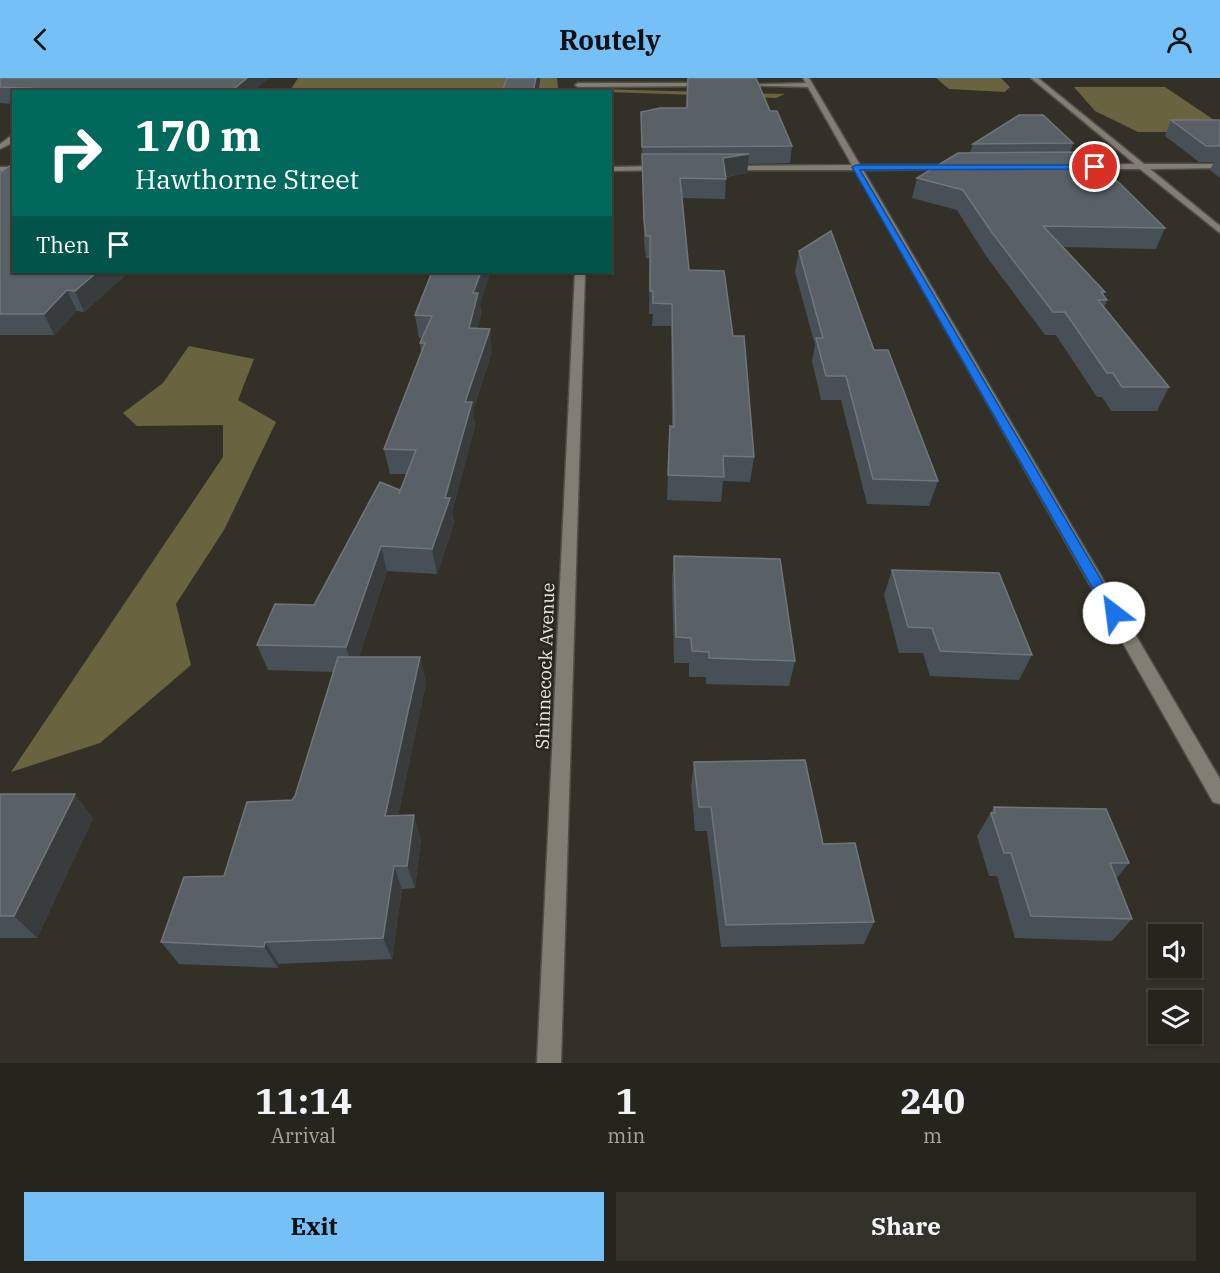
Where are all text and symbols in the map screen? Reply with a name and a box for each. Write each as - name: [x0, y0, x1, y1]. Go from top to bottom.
- text: Routely: [559, 22, 661, 57]
- icon: back: [24, 23, 57, 56]
- icon: person: [1163, 23, 1196, 56]
- text: 170 m: [135, 108, 261, 163]
- icon: right: [36, 114, 114, 192]
- pin: [1069, 141, 1120, 192]
- icon: arrive: [1078, 150, 1111, 183]
- text: Hawthorne Street: [135, 161, 359, 196]
- icon: arrive: [102, 228, 135, 261]
- text: Then: [36, 230, 90, 259]
- position arrow: [1082, 581, 1146, 645]
- street label: Shinnecock Avenue: [531, 582, 559, 750]
- map controls: [1148, 924, 1202, 1044]
- button: sound: [1148, 924, 1202, 978]
- button: layers: [1148, 990, 1202, 1044]
- text: 11:14: [255, 1077, 352, 1124]
- text: 1: [615, 1077, 637, 1124]
- text: 240: [900, 1077, 965, 1124]
- text: Arrival: [271, 1122, 336, 1149]
- text: min: [607, 1122, 645, 1149]
- text: m: [923, 1122, 942, 1149]
- button: Exit: [24, 1192, 604, 1261]
- button: Share: [616, 1192, 1196, 1261]

